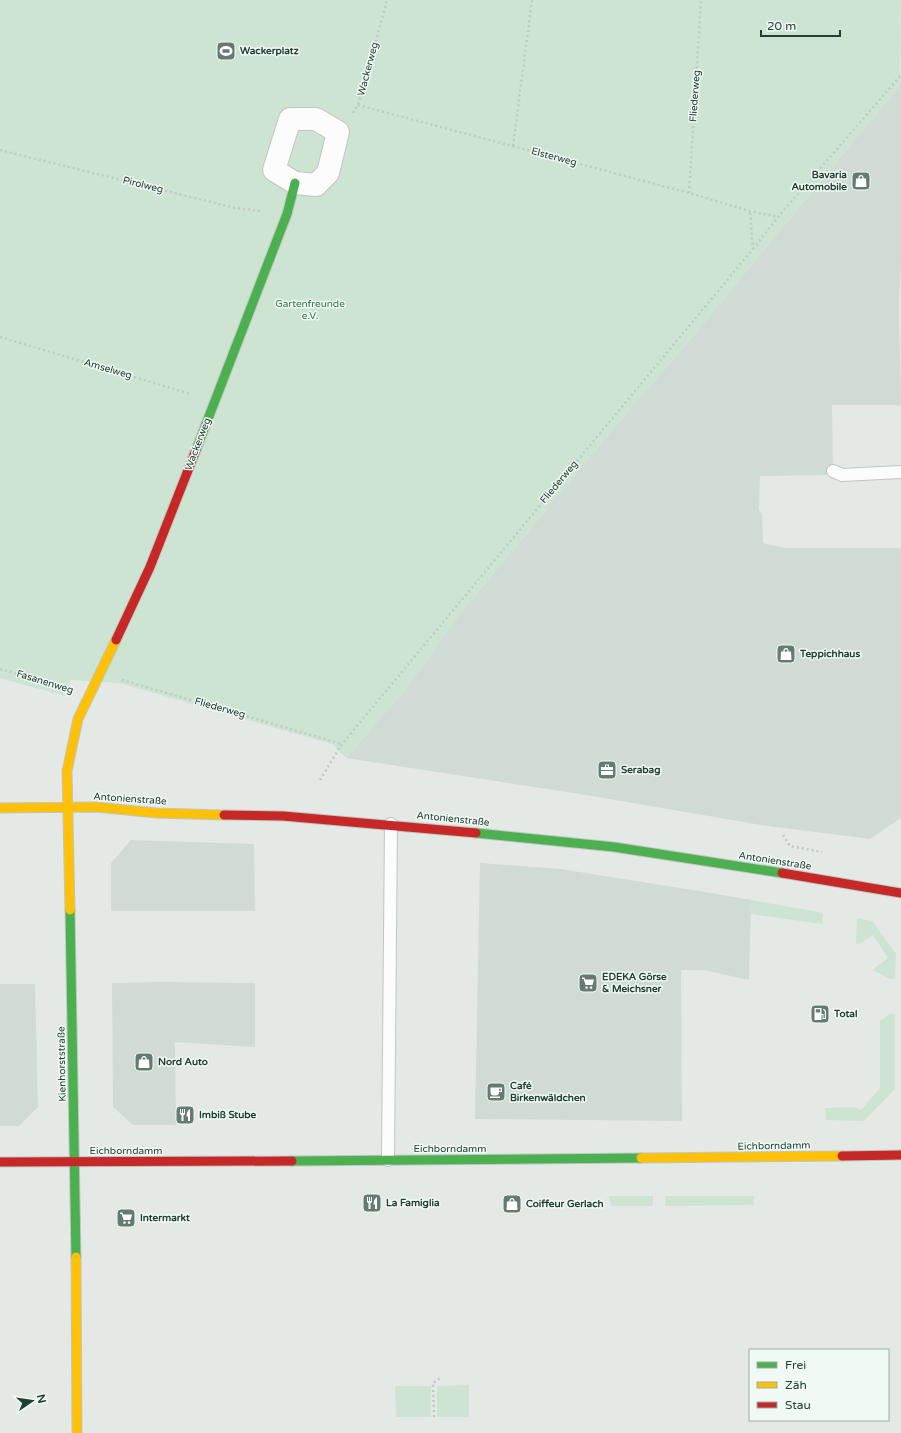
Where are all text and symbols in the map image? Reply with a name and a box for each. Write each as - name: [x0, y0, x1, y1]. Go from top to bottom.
- scale bar: [761, 12, 840, 38]
- text: 20 m: [767, 19, 796, 33]
- sports icon: Wackerplatz: [215, 40, 237, 62]
- street label: Wackerweg: [355, 41, 381, 97]
- place label: Wackerplatz: [240, 45, 299, 57]
- street label: Fliederweg: [687, 70, 703, 122]
- street label: Elsterweg: [530, 145, 578, 169]
- place label: Bavaria Automobile: [792, 169, 847, 193]
- shop icon: Bavaria Automobile: [850, 170, 872, 192]
- street label: Pirolweg: [122, 174, 164, 196]
- park label: Gartenfreunde e.V.: [275, 298, 345, 322]
- street label: Amselweg: [83, 356, 133, 382]
- street label: Wackerweg: [182, 416, 214, 472]
- street label: Fliederweg: [538, 458, 580, 506]
- shop icon: Teppichhaus: [775, 643, 797, 665]
- place label: Teppichhaus: [799, 648, 860, 660]
- street label: Fasanenweg: [15, 668, 75, 696]
- street label: Fliederweg: [193, 695, 247, 721]
- office icon: Serabag: [596, 759, 618, 781]
- place label: Serabag: [621, 764, 661, 776]
- street label: Antonienstraße: [93, 790, 167, 808]
- street label: Antonienstraße: [416, 809, 490, 829]
- street label: Antonienstraße: [738, 849, 812, 873]
- place label: EDEKA Görse & Meichsner: [602, 971, 667, 995]
- supermarket icon: EDEKA Görse & Meichsner: [577, 972, 599, 994]
- fuel station icon: Total: [809, 1003, 831, 1025]
- place label: Total: [833, 1008, 857, 1020]
- street label: Kienhorststraße: [55, 1026, 69, 1102]
- shop icon: Nord Auto: [133, 1051, 155, 1073]
- place label: Nord Auto: [158, 1056, 208, 1068]
- place label: Café Birkenwäldchen: [510, 1080, 586, 1104]
- cafe icon: Café Birkenwäldchen: [485, 1081, 507, 1103]
- restaurant icon: Imbiß Stube: [174, 1104, 196, 1126]
- place label: Imbiß Stube: [199, 1109, 257, 1121]
- street label: Eichborndamm: [737, 1139, 811, 1153]
- street label: Eichborndamm: [414, 1143, 486, 1155]
- street label: Eichborndamm: [90, 1145, 162, 1157]
- restaurant icon: La Famiglia: [361, 1192, 383, 1214]
- shop icon: Coiffeur Gerlach: [501, 1193, 523, 1215]
- place label: La Famiglia: [386, 1197, 440, 1209]
- place label: Coiffeur Gerlach: [526, 1198, 604, 1210]
- supermarket icon: Intermarkt: [115, 1207, 137, 1229]
- place label: Intermarkt: [140, 1212, 190, 1224]
- legend: [749, 1349, 889, 1421]
- text: Frei: [785, 1358, 806, 1372]
- text: Zäh: [785, 1378, 807, 1392]
- north arrow: [12, 1381, 52, 1421]
- text: N: [34, 1393, 49, 1405]
- text: Stau: [785, 1398, 811, 1412]

